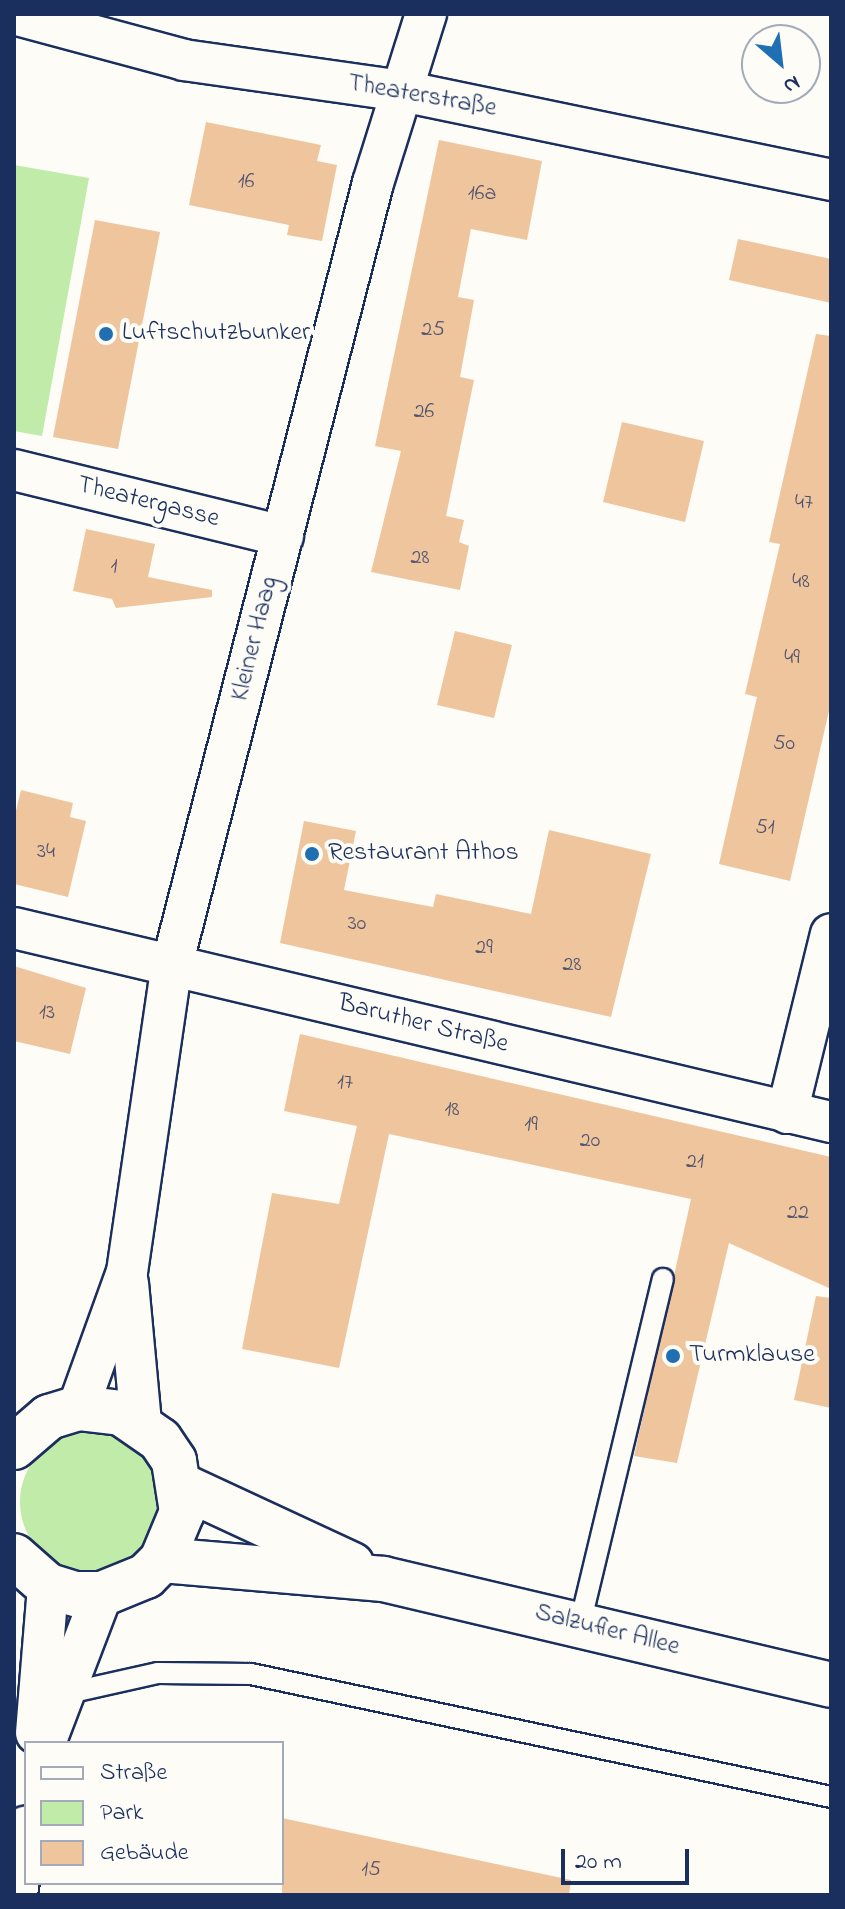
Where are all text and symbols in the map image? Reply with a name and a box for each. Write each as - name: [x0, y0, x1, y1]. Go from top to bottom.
- north arrow: [741, 24, 821, 104]
- text: N: [777, 66, 805, 101]
- street label: Theaterstraße: [345, 69, 499, 125]
- house number: 16: [238, 170, 254, 196]
- house number: 16a: [468, 182, 496, 208]
- place label: Luftschutzbunker: [122, 318, 310, 350]
- house number: 25: [421, 318, 445, 344]
- marker: Luftschutzbunker: [97, 325, 115, 343]
- house number: 26: [414, 400, 434, 426]
- street label: Theatergasse: [74, 470, 222, 536]
- house number: 47: [795, 491, 813, 517]
- house number: 28: [410, 546, 430, 572]
- house number: 1: [111, 555, 117, 581]
- house number: 48: [792, 570, 810, 596]
- street label: Kleiner Haag: [225, 574, 287, 704]
- house number: 49: [784, 646, 800, 672]
- house number: 50: [773, 732, 795, 758]
- house number: 51: [755, 816, 775, 842]
- place label: Restaurant Athos: [328, 838, 519, 870]
- house number: 34: [37, 840, 55, 866]
- marker: Restaurant Athos: [303, 845, 321, 863]
- house number: 30: [348, 912, 366, 938]
- house number: 29: [475, 936, 493, 962]
- house number: 28: [562, 953, 582, 979]
- street label: Baruther Straße: [335, 989, 511, 1061]
- house number: 13: [39, 1001, 55, 1027]
- house number: 17: [337, 1071, 353, 1097]
- house number: 18: [444, 1098, 460, 1124]
- house number: 19: [524, 1113, 538, 1139]
- house number: 20: [580, 1129, 600, 1155]
- house number: 21: [686, 1150, 704, 1176]
- house number: 22: [787, 1201, 809, 1227]
- place label: Turmklause: [689, 1340, 815, 1372]
- marker: Turmklause: [664, 1347, 682, 1365]
- street label: Salzufler Allee: [531, 1598, 683, 1664]
- legend: [24, 1741, 284, 1885]
- text: Straße: [100, 1756, 167, 1791]
- text: Park: [100, 1796, 143, 1831]
- scale bar: [565, 1833, 693, 1883]
- text: Gebäude: [100, 1836, 189, 1871]
- text: 20 m: [575, 1845, 622, 1880]
- house number: 15: [361, 1858, 381, 1884]

